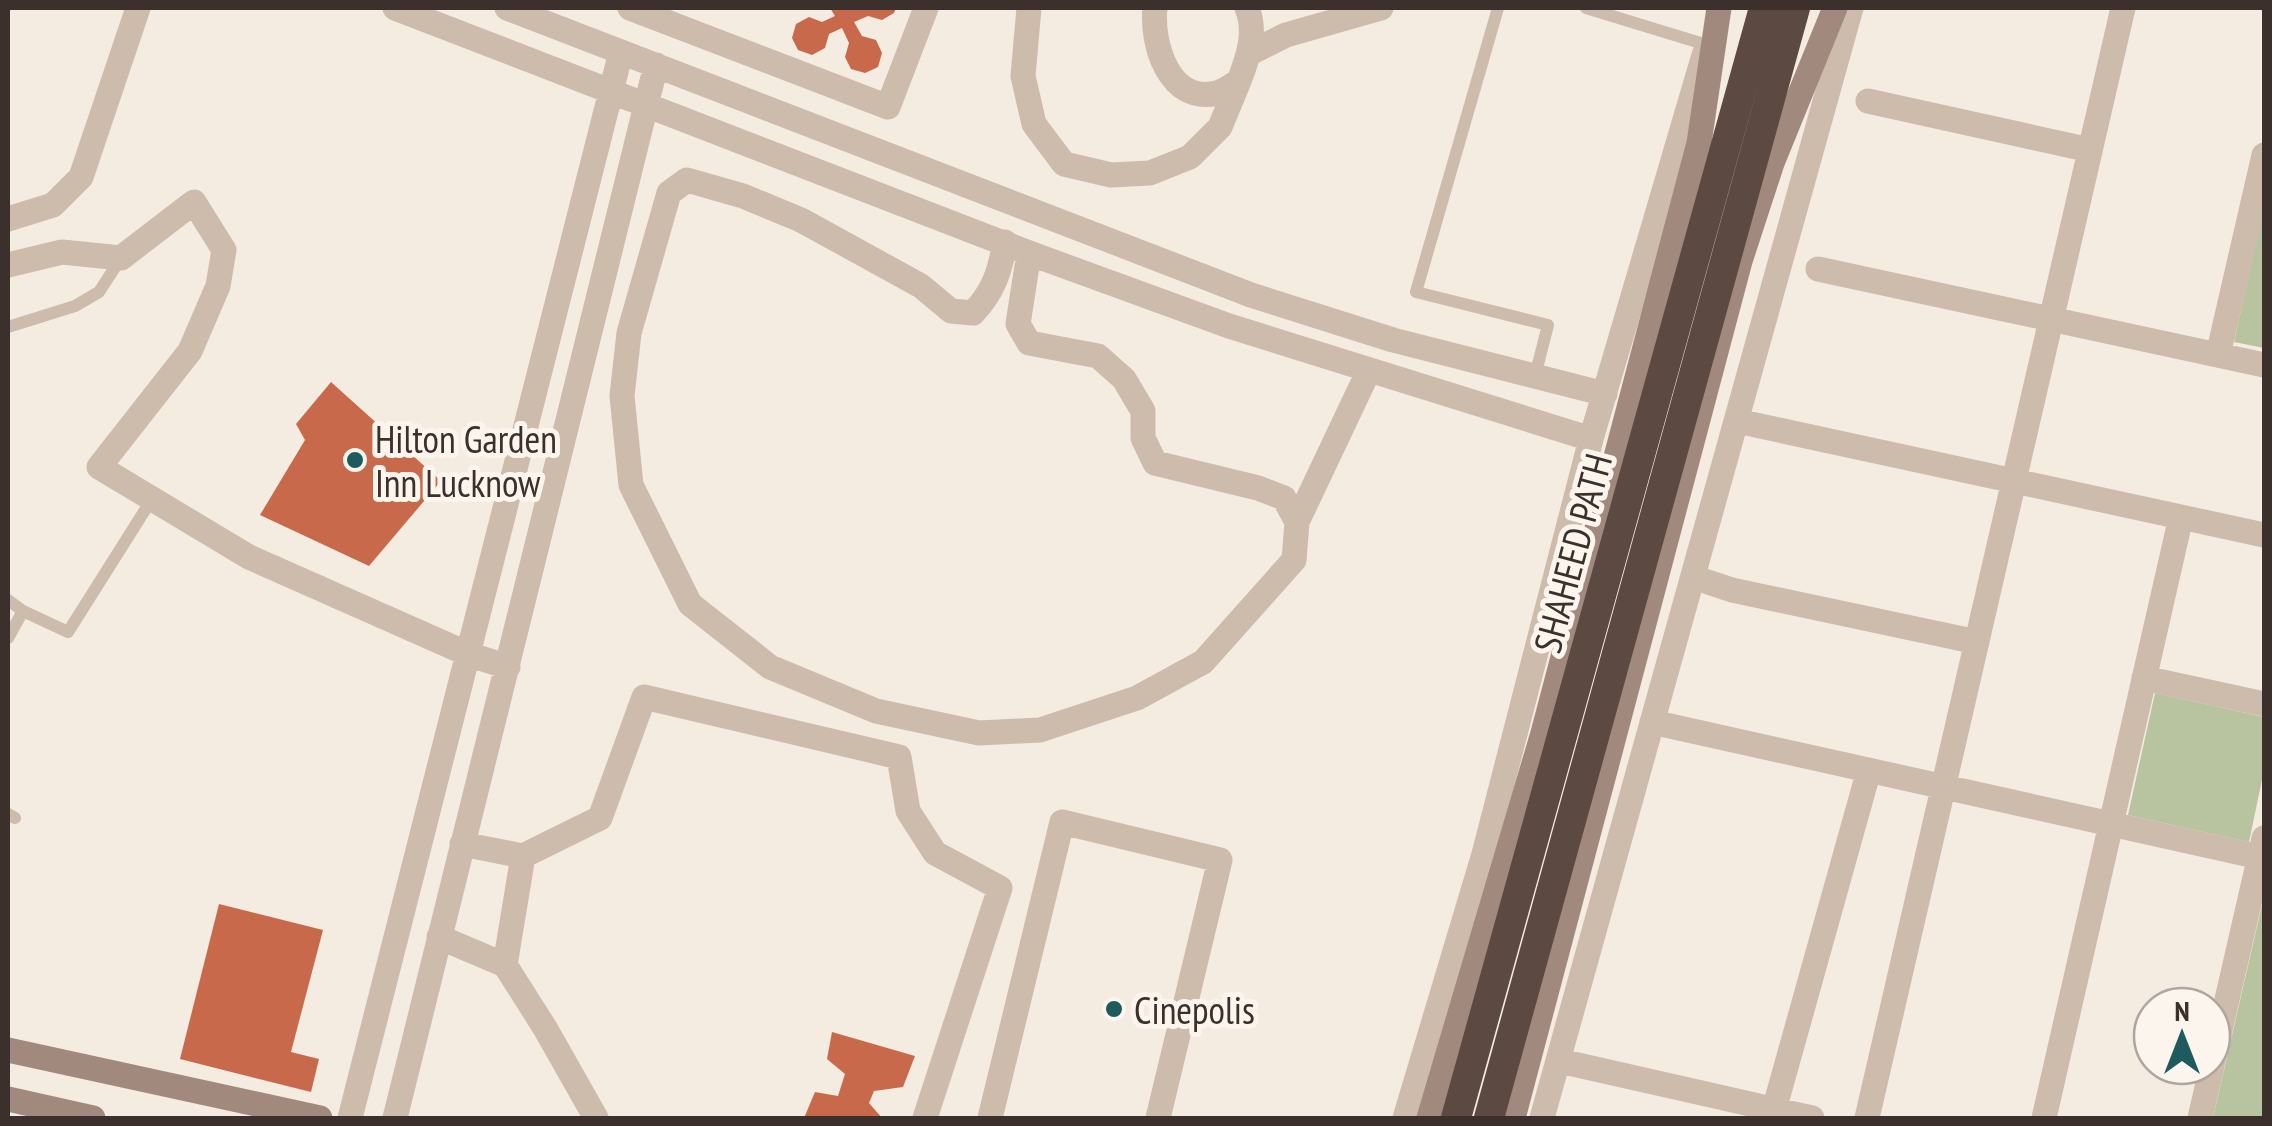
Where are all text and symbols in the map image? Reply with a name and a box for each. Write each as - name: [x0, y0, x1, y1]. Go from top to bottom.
- place label: Hilton Garden Inn Lucknow: [375, 414, 557, 507]
- street label: SHAHEED PATH: [1522, 448, 1622, 658]
- marker: Hilton Garden Inn Lucknow: [344, 449, 366, 471]
- place label: Cinepolis: [1134, 985, 1255, 1034]
- north arrow: [2132, 986, 2232, 1086]
- text: N: [2174, 992, 2190, 1029]
- marker: Cinepolis: [1103, 998, 1125, 1020]

